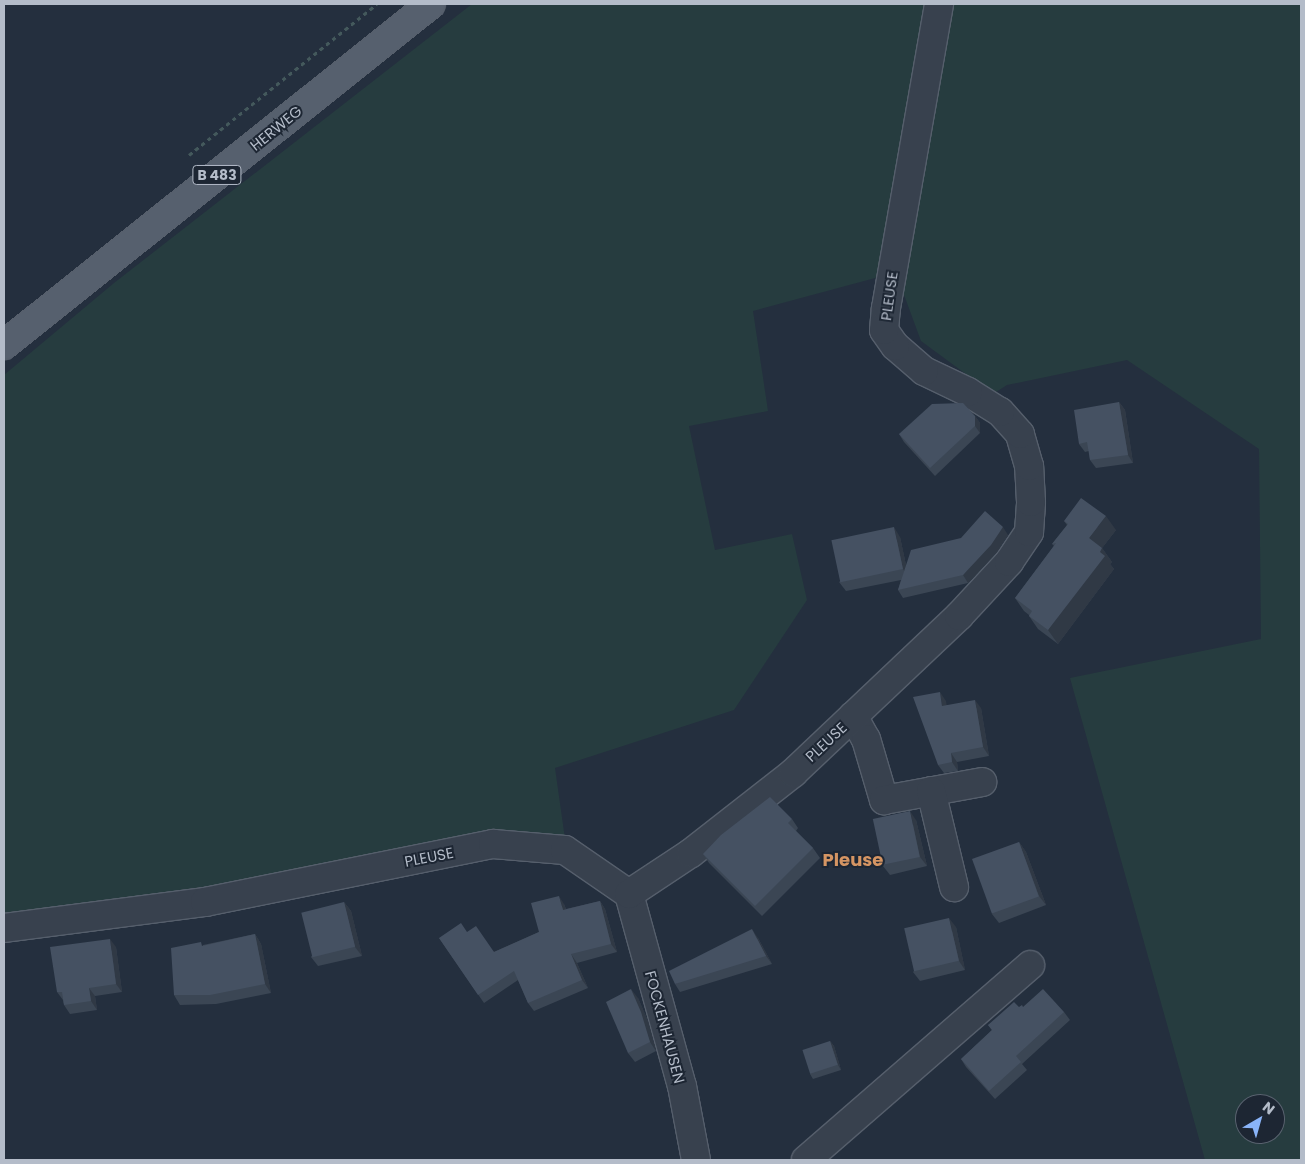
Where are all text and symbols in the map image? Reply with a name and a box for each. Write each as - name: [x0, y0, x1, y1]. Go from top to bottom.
- street label: HERWEG: [247, 102, 305, 154]
- road number: B 483: [192, 164, 242, 186]
- street label: PLEUSE: [877, 270, 901, 322]
- street label: PLEUSE: [802, 719, 850, 765]
- street label: PLEUSE: [403, 843, 455, 871]
- district label: Pleuse: [823, 849, 883, 871]
- street label: FOCKENHAUSEN: [641, 969, 689, 1085]
- north arrow: [1235, 1094, 1285, 1144]
- text: N: [1258, 1097, 1279, 1119]

